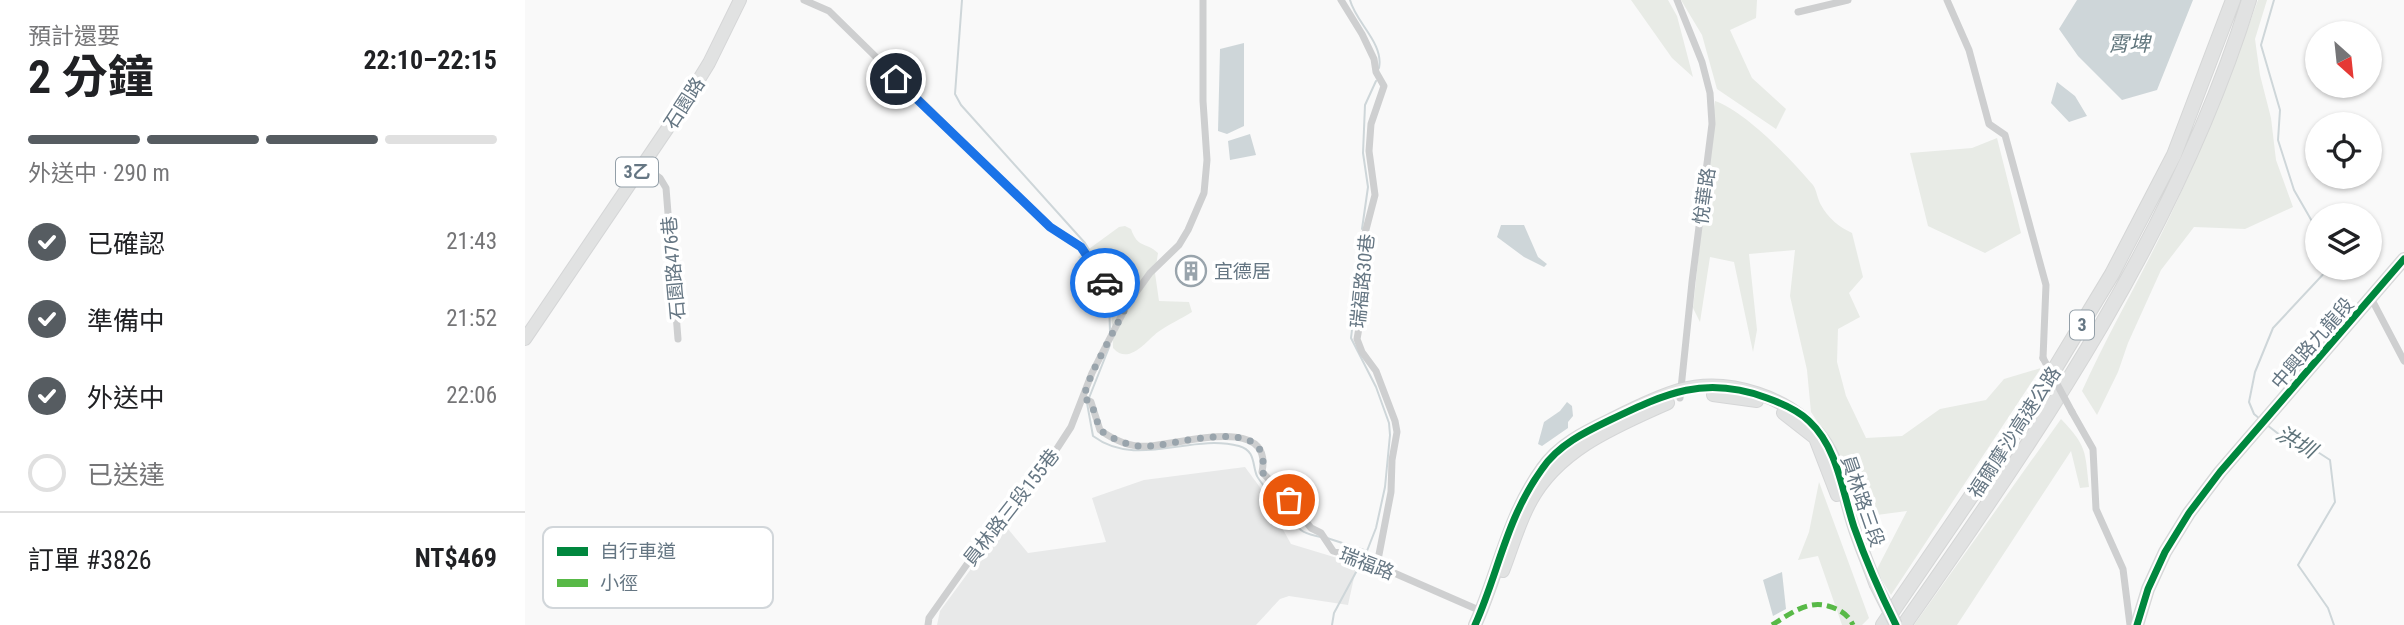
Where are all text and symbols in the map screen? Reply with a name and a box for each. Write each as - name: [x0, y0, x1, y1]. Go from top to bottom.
- north arrow: [2305, 21, 2382, 98]
- map controls: [2305, 21, 2382, 280]
- text: 預計還要: [28, 23, 120, 50]
- water label: 霄埤: [2108, 32, 2153, 56]
- text: 22:10–22:15: [363, 45, 497, 75]
- pin: [866, 49, 926, 109]
- text: 2 分鐘: [28, 50, 154, 104]
- icon: home: [877, 60, 915, 98]
- street label: 石園路: [659, 73, 710, 133]
- button: locate: [2305, 112, 2382, 189]
- road number: 3乙: [616, 158, 658, 187]
- text: 外送中 · 290 m: [28, 160, 170, 187]
- street label: 悅華路: [1689, 166, 1720, 226]
- button: layers: [2305, 203, 2382, 280]
- street label: 石園路476巷: [658, 215, 689, 321]
- icon: check: [28, 223, 66, 261]
- text: 21:43: [446, 228, 497, 255]
- text: 已確認: [87, 229, 165, 259]
- street label: 瑞福路30巷: [1346, 233, 1379, 329]
- courier: [1070, 248, 1140, 318]
- building icon: 宜德居: [1174, 254, 1208, 288]
- place label: 宜德居: [1214, 260, 1271, 283]
- icon: car: [1086, 264, 1124, 302]
- street label: 中興路九龍段: [2266, 293, 2358, 394]
- icon: check: [28, 300, 66, 338]
- text: 21:52: [446, 305, 497, 332]
- text: 準備中: [87, 306, 165, 336]
- road number: 3: [2070, 310, 2094, 340]
- street label: 福爾摩沙高速公路: [1963, 362, 2065, 502]
- icon: check: [28, 377, 66, 415]
- text: 22:06: [446, 382, 497, 409]
- text: 外送中: [87, 383, 165, 413]
- water label: 洪圳: [2272, 421, 2323, 464]
- street label: 員林路三段155巷: [959, 444, 1064, 570]
- street label: 員林路三段: [1836, 452, 1889, 550]
- text: 已送達: [87, 460, 165, 490]
- pin: [1259, 470, 1319, 530]
- icon: bag: [1270, 481, 1308, 519]
- legend: [543, 527, 773, 608]
- text: 自行車道: [600, 540, 676, 563]
- text: NT$469: [415, 543, 497, 573]
- street label: 瑞福路: [1336, 543, 1398, 584]
- text: 訂單 #3826: [28, 545, 152, 575]
- text: 小徑: [600, 572, 638, 595]

